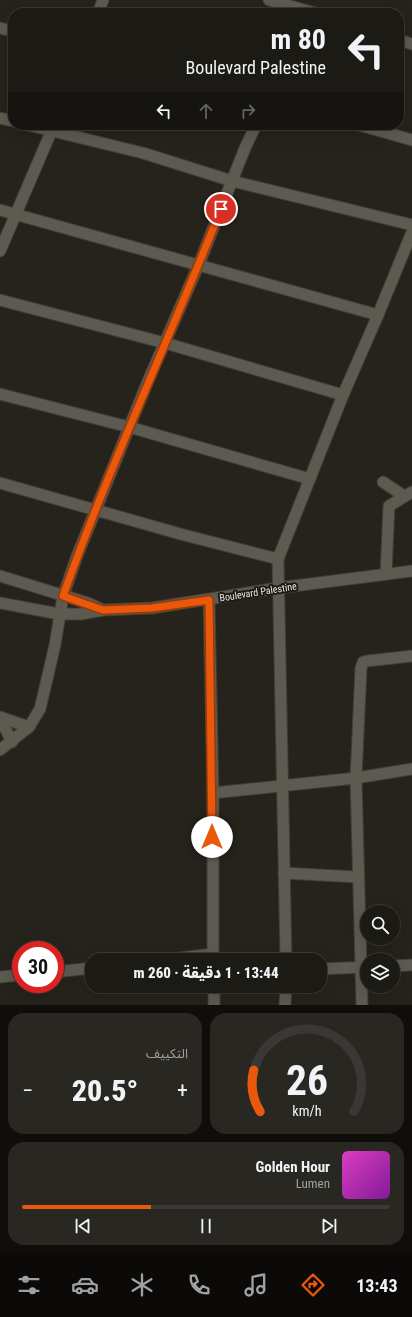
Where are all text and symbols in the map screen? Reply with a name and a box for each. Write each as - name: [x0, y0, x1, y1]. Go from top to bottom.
- text: 80 m: [270, 23, 326, 56]
- icon: left: [340, 24, 392, 76]
- text: Boulevard Palestine: [186, 57, 326, 78]
- icon: left: [153, 100, 175, 122]
- icon: ahead: [195, 100, 217, 122]
- icon: right: [237, 100, 259, 122]
- pin: [204, 192, 238, 226]
- icon: arrive: [210, 198, 232, 220]
- street label: Boulevard Palestine: [219, 580, 298, 604]
- position arrow: [191, 816, 233, 858]
- map controls: [360, 905, 400, 993]
- button: search: [360, 905, 400, 945]
- speed limit sign: 30: [12, 941, 64, 993]
- button: layers: [360, 953, 400, 993]
- text: 13:44 · 1 دقيقة · 260 m: [133, 964, 279, 982]
- text: التكييف: [146, 1046, 188, 1061]
- text: 26: [286, 1055, 328, 1104]
- text: 20.5°: [72, 1073, 138, 1108]
- text: −: [22, 1078, 33, 1103]
- text: +: [177, 1078, 188, 1103]
- text: km/h: [292, 1102, 322, 1118]
- text: Golden Hour: [256, 1158, 330, 1176]
- text: Lumen: [296, 1176, 330, 1191]
- icon: previous: [72, 1215, 94, 1237]
- icon: pause: [195, 1215, 217, 1237]
- icon: next: [318, 1215, 340, 1237]
- icon: filters: [15, 1271, 43, 1299]
- icon: car: [71, 1271, 99, 1299]
- icon: climate: [128, 1271, 156, 1299]
- icon: phone: [185, 1271, 213, 1299]
- icon: music: [242, 1271, 270, 1299]
- icon: directions: [299, 1271, 327, 1299]
- text: 13:43: [356, 1275, 398, 1296]

